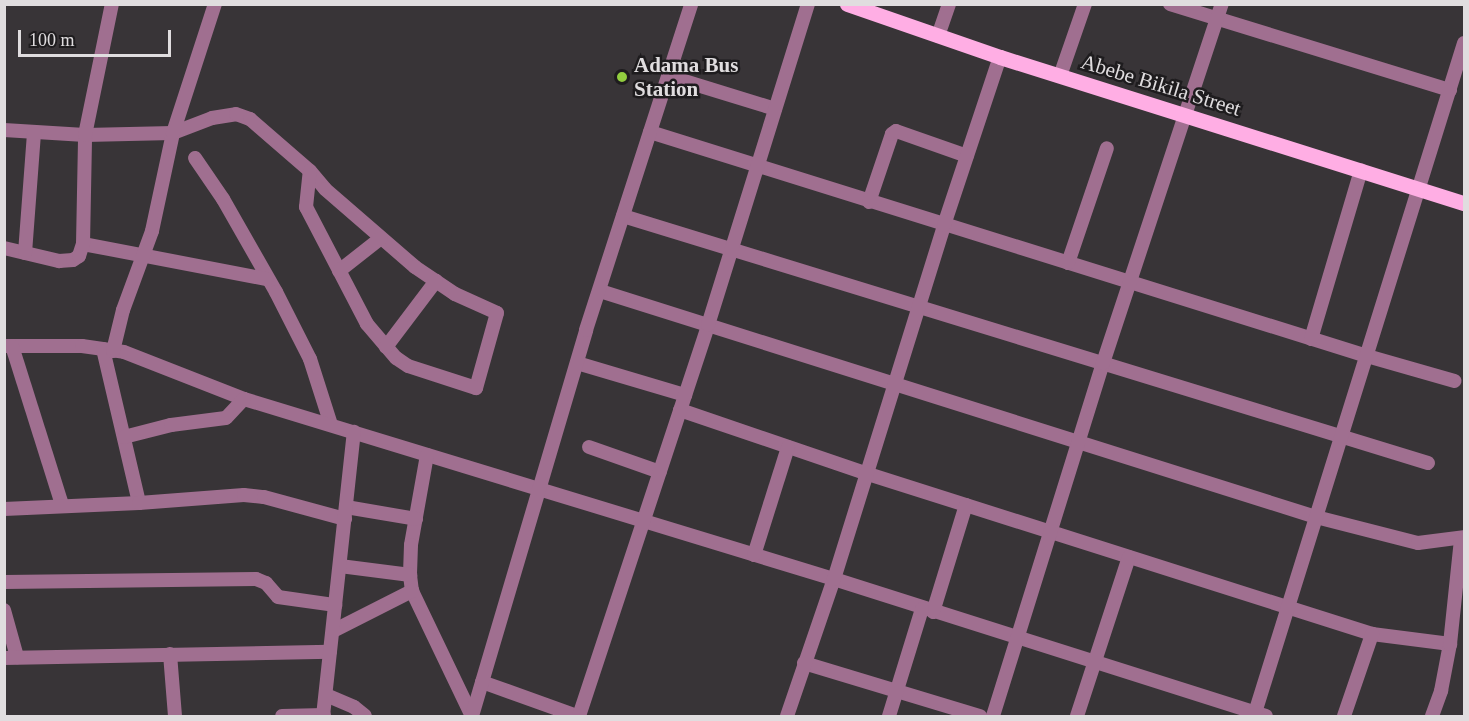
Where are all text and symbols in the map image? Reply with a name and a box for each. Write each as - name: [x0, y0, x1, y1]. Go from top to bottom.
- scale bar: [21, 18, 174, 56]
- text: 100 m: [29, 30, 75, 50]
- street label: Abebe Bikila Street: [1068, 46, 1254, 124]
- place label: Adama Bus Station: [634, 52, 752, 102]
- marker: Adama Bus Station: [615, 70, 629, 84]

